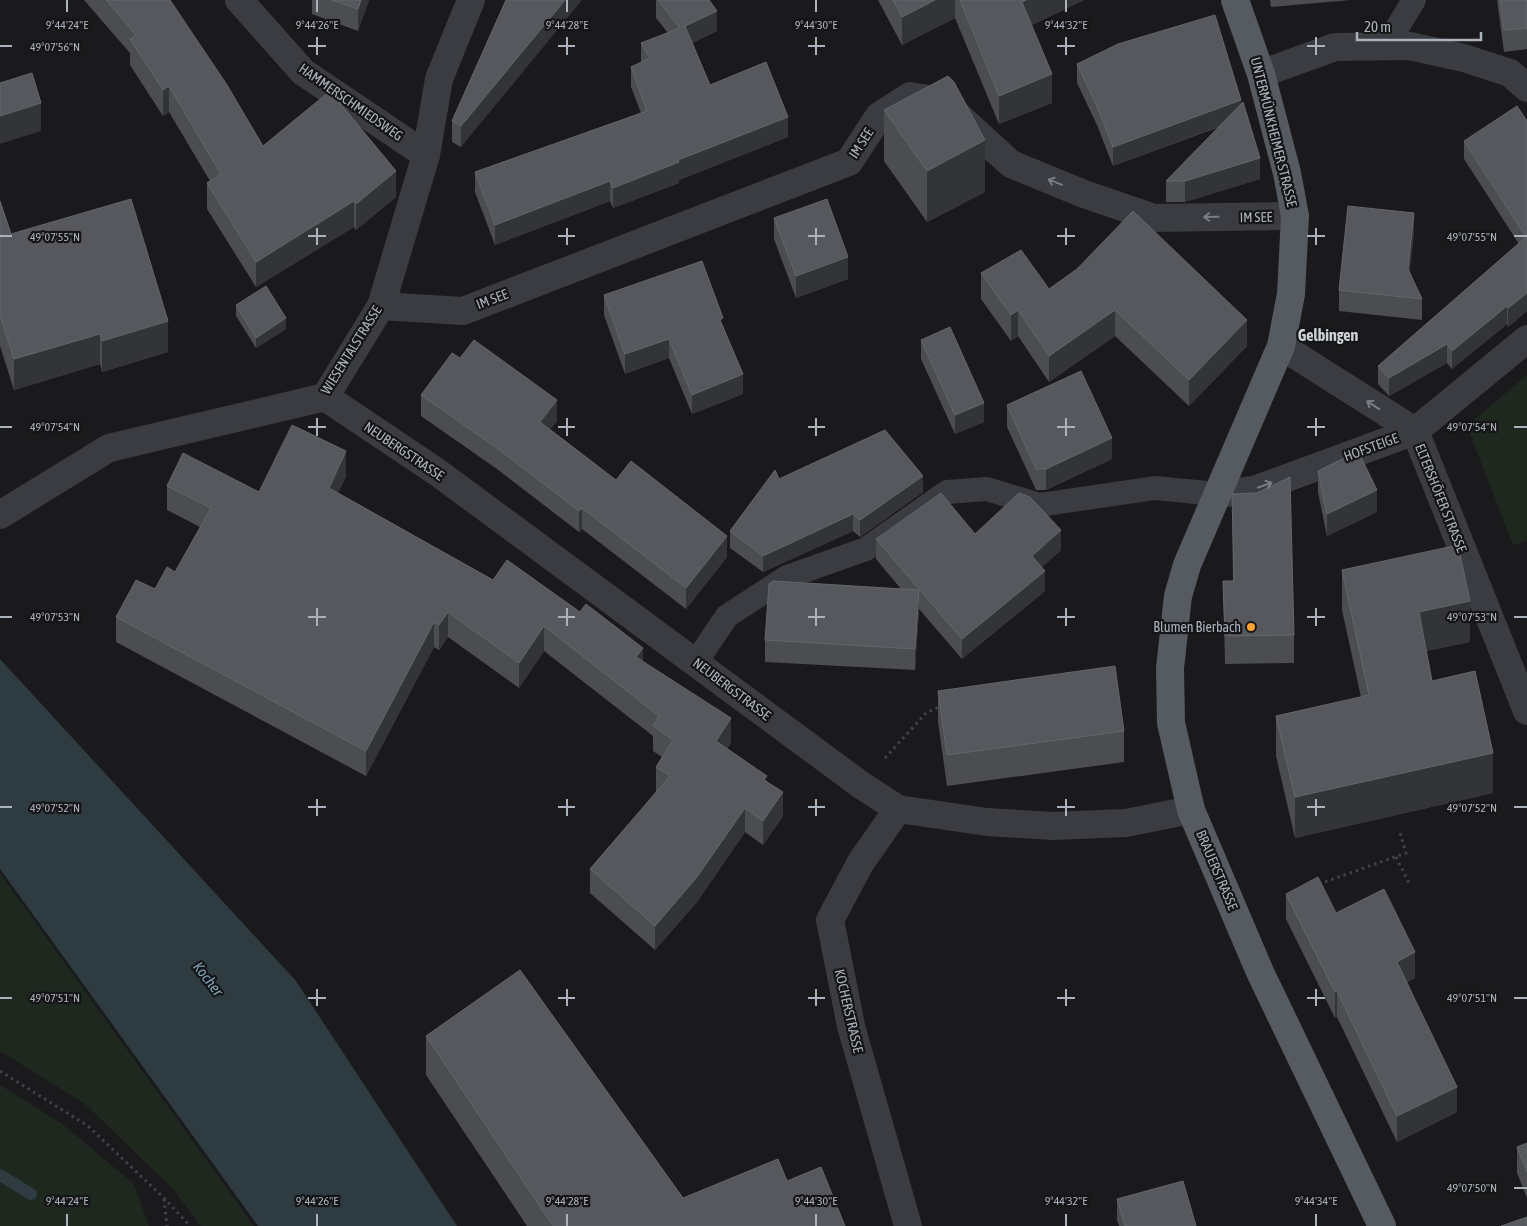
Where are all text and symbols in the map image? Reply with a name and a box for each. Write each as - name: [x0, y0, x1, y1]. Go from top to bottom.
- scale bar: [1357, 10, 1481, 42]
- text: 9°44'24"E: [46, 18, 88, 32]
- text: 9°44'26"E: [296, 18, 338, 32]
- text: 9°44'28"E: [546, 18, 588, 32]
- text: 9°44'30"E: [795, 18, 837, 32]
- text: 9°44'32"E: [1045, 18, 1087, 32]
- text: 20 m: [1364, 18, 1391, 35]
- text: 49°07'56"N: [30, 40, 80, 54]
- street label: UNTERMÜNKHEIMER STRASSE: [1248, 55, 1300, 209]
- street label: HAMMERSCHMIEDSWEG: [296, 60, 406, 144]
- street label: IM SEE: [845, 125, 877, 161]
- one-way arrow: [1048, 177, 1063, 187]
- street label: IM SEE: [1240, 209, 1273, 225]
- one-way arrow: [1203, 212, 1220, 222]
- text: 49°07'55"N: [30, 230, 80, 244]
- text: 49°07'55"N: [1447, 230, 1497, 244]
- street label: IM SEE: [474, 286, 510, 312]
- street label: WIESENTALSTRASSE: [317, 303, 385, 397]
- district label: Gelbingen: [1298, 326, 1359, 344]
- one-way arrow: [1367, 400, 1381, 410]
- street label: NEUBERGSTRASSE: [361, 418, 447, 484]
- text: 49°07'54"N: [30, 420, 80, 434]
- text: 49°07'54"N: [1447, 420, 1497, 434]
- street label: HOFSTEIGE: [1342, 430, 1400, 464]
- street label: ELTERSHÖFER STRASSE: [1412, 441, 1470, 555]
- one-way arrow: [1257, 480, 1272, 489]
- text: 49°07'53"N: [30, 610, 80, 624]
- text: 49°07'53"N: [1447, 610, 1497, 624]
- place label: Blumen Bierbach: [1153, 619, 1241, 635]
- marker: Blumen Bierbach: [1245, 621, 1257, 633]
- street label: NEUBERGSTRASSE: [690, 655, 774, 723]
- text: 49°07'52"N: [30, 801, 80, 815]
- text: 49°07'52"N: [1447, 801, 1497, 815]
- street label: BRAUERSTRASSE: [1193, 828, 1241, 912]
- water label: Kocher: [190, 958, 227, 999]
- street label: KOCHERSTRASSE: [832, 967, 866, 1055]
- text: 49°07'51"N: [30, 991, 80, 1005]
- text: 49°07'51"N: [1447, 991, 1497, 1005]
- text: 49°07'50"N: [1447, 1181, 1497, 1195]
- text: 9°44'24"E: [46, 1194, 88, 1208]
- text: 9°44'26"E: [296, 1194, 338, 1208]
- text: 9°44'28"E: [546, 1194, 588, 1208]
- text: 9°44'30"E: [795, 1194, 837, 1208]
- text: 9°44'32"E: [1045, 1194, 1087, 1208]
- text: 9°44'34"E: [1295, 1194, 1337, 1208]

